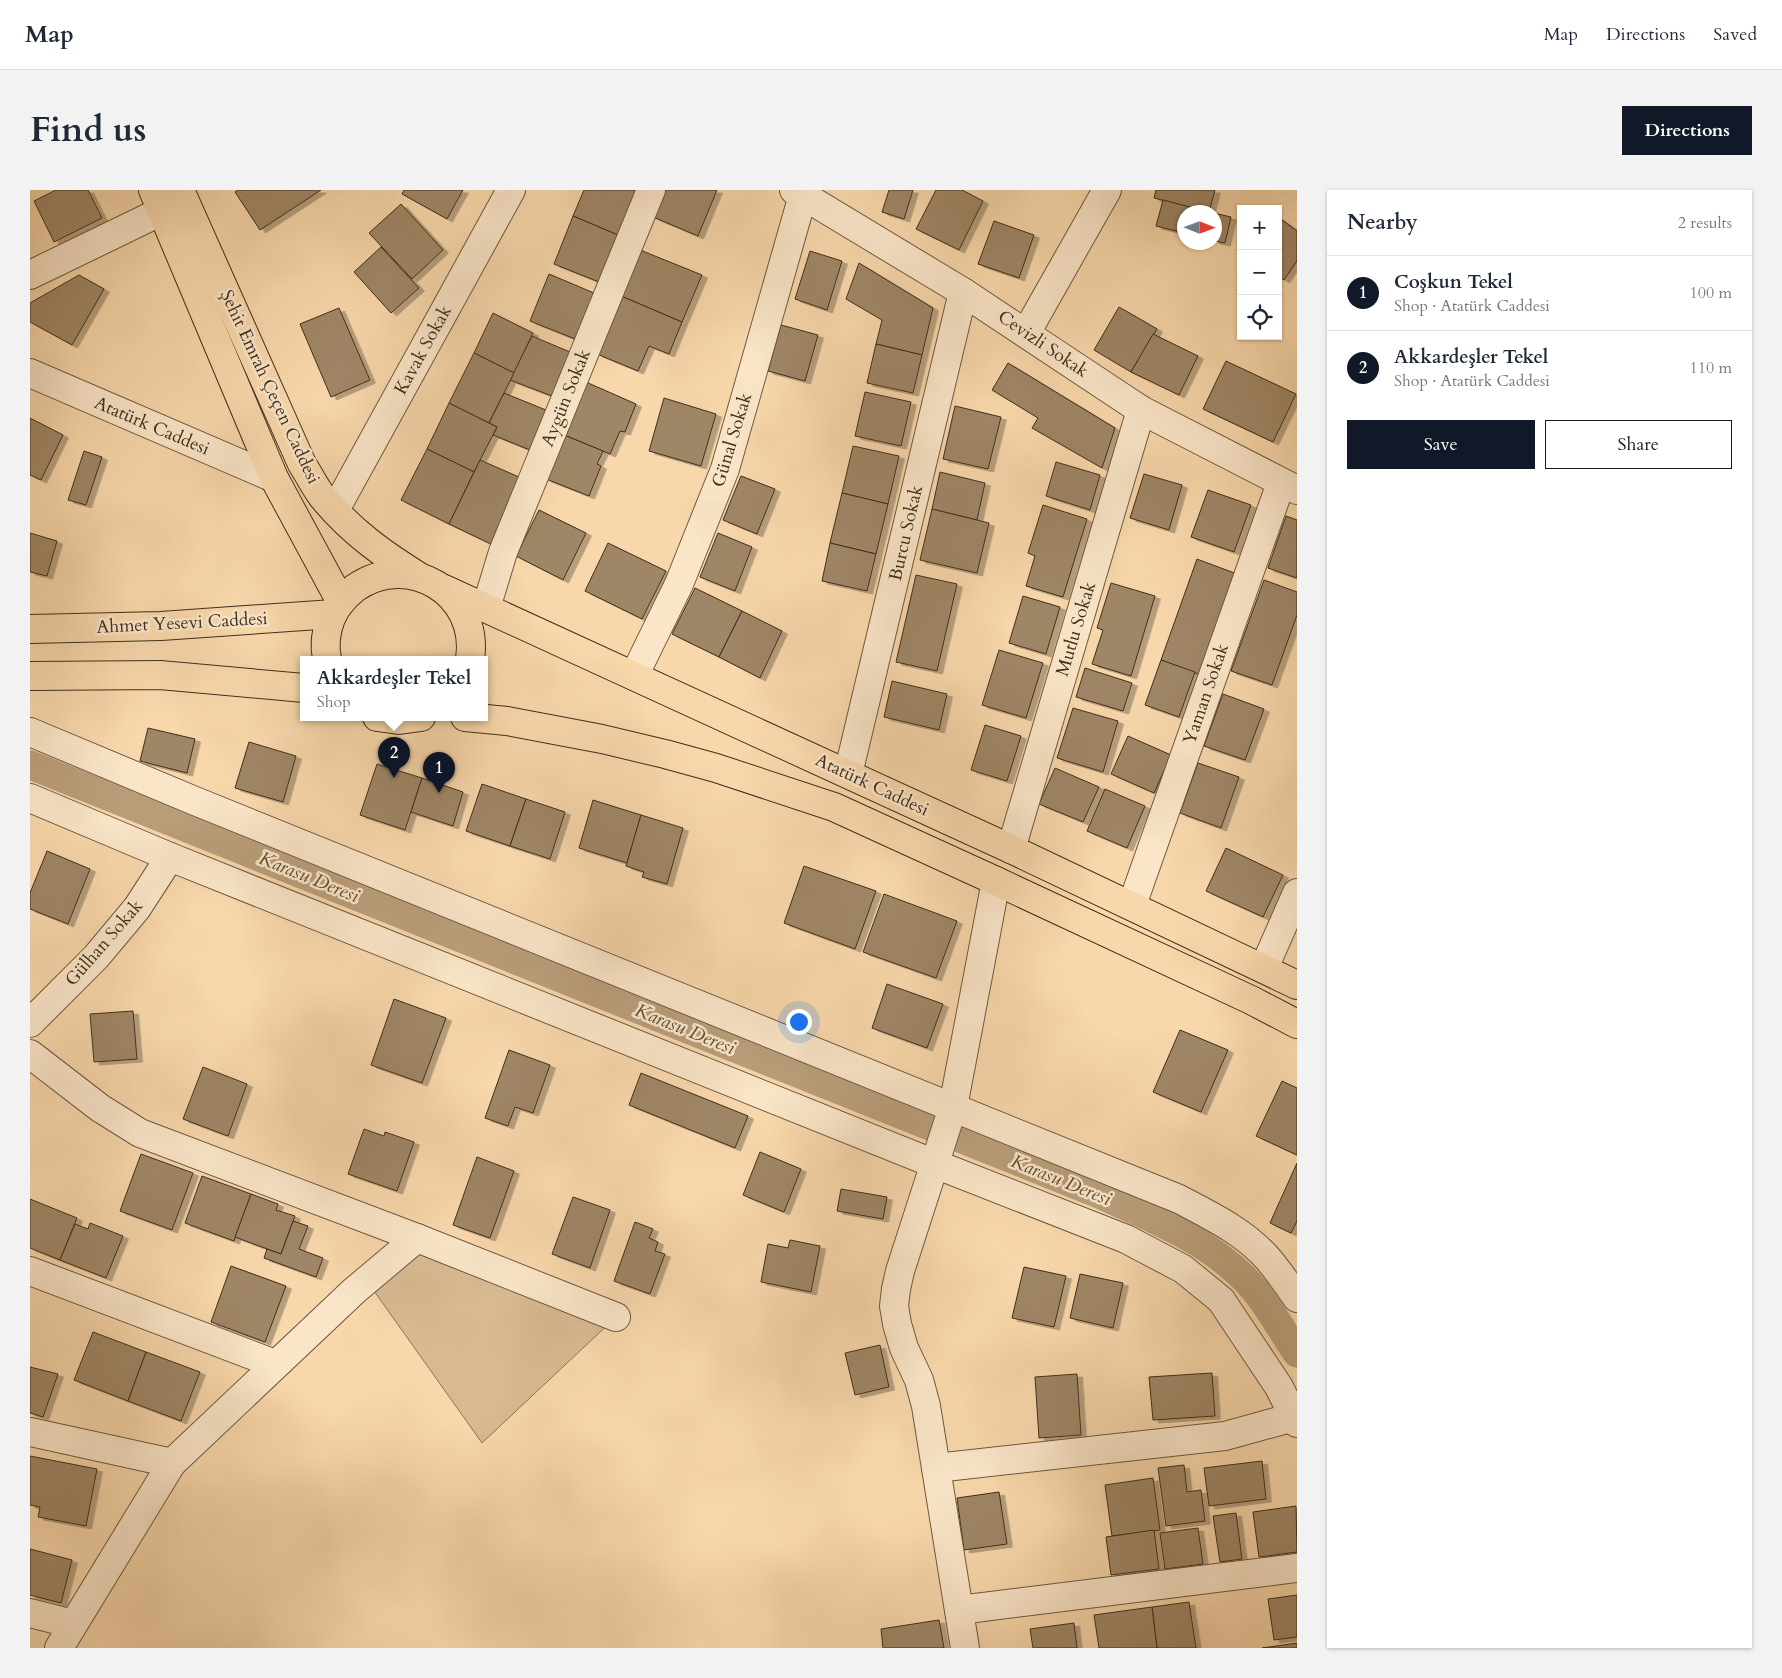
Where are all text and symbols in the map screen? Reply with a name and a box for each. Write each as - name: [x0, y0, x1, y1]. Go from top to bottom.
- text: Map: [25, 18, 74, 51]
- text: Map: [1544, 22, 1578, 47]
- text: Directions: [1606, 22, 1685, 47]
- text: Saved: [1713, 22, 1757, 47]
- text: Find us: [30, 106, 146, 154]
- button: Directions: [1622, 106, 1752, 155]
- north arrow: [1177, 205, 1222, 250]
- map controls: [1237, 205, 1282, 340]
- button: +: [1237, 205, 1282, 250]
- text: Nearby: [1347, 208, 1418, 237]
- text: 2 results: [1678, 212, 1732, 234]
- button: −: [1237, 250, 1282, 295]
- text: Coşkun Tekel: [1394, 269, 1513, 295]
- text: 1: [1359, 282, 1367, 304]
- text: 100 m: [1690, 282, 1732, 304]
- street label: Şehit Emrah Çeçen Caddesi: [214, 286, 326, 488]
- button: locate: [1237, 295, 1282, 340]
- text: Shop · Atatürk Caddesi: [1394, 295, 1550, 317]
- street label: Kavak Sokak: [388, 301, 458, 399]
- street label: Cevizli Sokak: [993, 304, 1094, 384]
- text: Akkardeşler Tekel: [1394, 344, 1548, 370]
- street label: Aygün Sokak: [535, 345, 597, 450]
- text: 2: [1359, 357, 1367, 379]
- text: 110 m: [1690, 357, 1732, 379]
- text: Shop · Atatürk Caddesi: [1394, 370, 1550, 392]
- street label: Günal Sokak: [706, 389, 758, 490]
- street label: Atatürk Caddesi: [91, 391, 213, 461]
- button: Save: [1347, 420, 1535, 469]
- button: Share: [1545, 420, 1732, 469]
- street label: Burcu Sokak: [883, 482, 929, 583]
- street label: Mutlu Sokak: [1050, 578, 1102, 679]
- street label: Ahmet Yesevi Caddesi: [96, 606, 268, 640]
- street label: Yaman Sokak: [1177, 640, 1235, 748]
- popup: [300, 656, 488, 721]
- text: Akkardeşler Tekel: [317, 665, 471, 691]
- text: Shop: [317, 691, 351, 713]
- pin: 2: [378, 737, 410, 778]
- street label: Atatürk Caddesi: [811, 748, 933, 822]
- pin: 1: [423, 752, 455, 793]
- water label: Karasu Deresi: [255, 845, 364, 909]
- street label: Gülhan Sokak: [59, 894, 149, 992]
- water label: Karasu Deresi: [631, 997, 740, 1061]
- your location: [786, 1009, 812, 1035]
- water label: Karasu Deresi: [1007, 1148, 1116, 1212]

